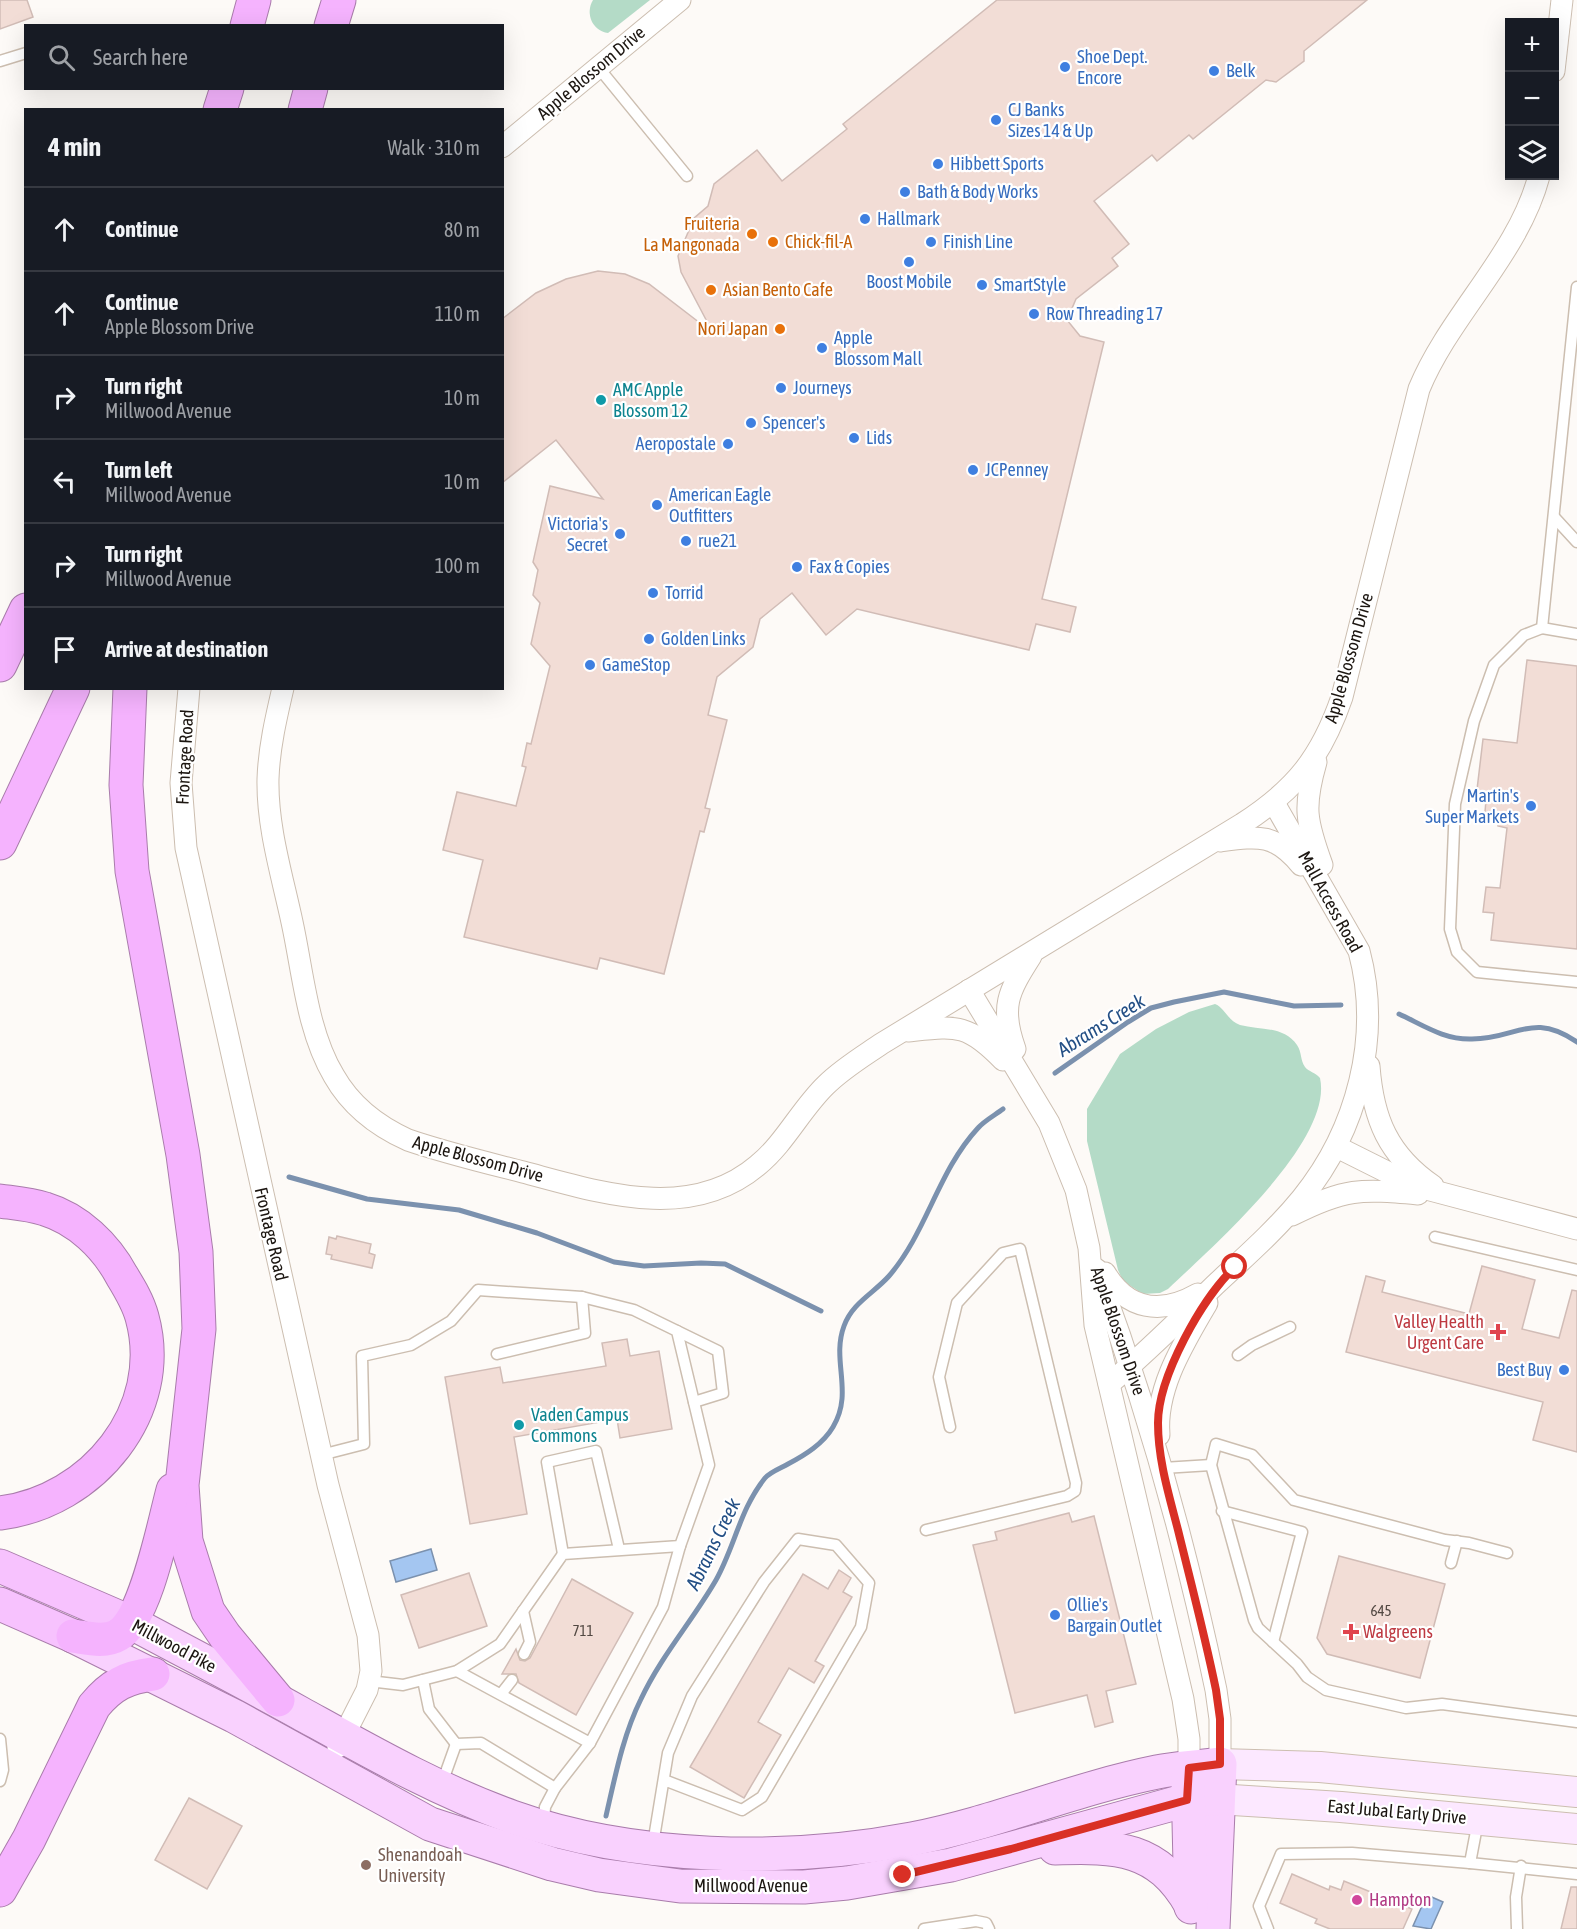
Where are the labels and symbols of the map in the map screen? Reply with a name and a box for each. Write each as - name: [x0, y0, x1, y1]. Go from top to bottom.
- street label: Apple Blossom Drive: [533, 21, 649, 124]
- place label: Shoe Dept. Encore: [1077, 46, 1148, 88]
- marker: Shoe Dept. Encore: [1058, 60, 1072, 74]
- place label: Belk: [1226, 60, 1255, 81]
- marker: Belk: [1207, 64, 1221, 78]
- place label: CJ Banks Sizes 14 & Up: [1008, 99, 1093, 141]
- marker: CJ Banks Sizes 14 & Up: [989, 113, 1003, 127]
- place label: Hibbett Sports: [950, 153, 1044, 174]
- marker: Hibbett Sports: [931, 157, 945, 171]
- place label: Bath & Body Works: [917, 181, 1038, 202]
- marker: Bath & Body Works: [898, 185, 912, 199]
- place label: Hallmark: [877, 208, 940, 229]
- marker: Hallmark: [858, 212, 872, 226]
- place label: Fruiteria La Mangonada: [643, 213, 740, 255]
- marker: Fruiteria La Mangonada: [745, 227, 759, 241]
- place label: Chick-fil-A: [785, 231, 852, 252]
- place label: Finish Line: [943, 231, 1013, 252]
- marker: Chick-fil-A: [766, 235, 780, 249]
- marker: Finish Line: [924, 235, 938, 249]
- marker: Boost Mobile: [902, 255, 916, 269]
- place label: Boost Mobile: [866, 271, 952, 292]
- place label: SmartStyle: [994, 274, 1066, 295]
- marker: SmartStyle: [975, 278, 989, 292]
- place label: Asian Bento Cafe: [723, 279, 833, 300]
- marker: Asian Bento Cafe: [704, 283, 718, 297]
- place label: Row Threading 17: [1046, 303, 1163, 324]
- marker: Row Threading 17: [1027, 307, 1041, 321]
- place label: Nori Japan: [697, 318, 768, 339]
- marker: Nori Japan: [773, 322, 787, 336]
- place label: Apple Blossom Mall: [834, 327, 922, 369]
- marker: Apple Blossom Mall: [815, 341, 829, 355]
- place label: Journeys: [793, 377, 852, 398]
- place label: AMC Apple Blossom 12: [613, 379, 688, 421]
- marker: Journeys: [774, 381, 788, 395]
- marker: AMC Apple Blossom 12: [594, 393, 608, 407]
- place label: Spencer's: [763, 412, 825, 433]
- marker: Spencer's: [744, 416, 758, 430]
- place label: Lids: [866, 427, 892, 448]
- marker: Lids: [847, 431, 861, 445]
- place label: Aeropostale: [636, 433, 716, 454]
- marker: Aeropostale: [721, 437, 735, 451]
- place label: JCPenney: [985, 459, 1049, 480]
- marker: JCPenney: [966, 463, 980, 477]
- place label: American Eagle Outfitters: [669, 484, 771, 526]
- marker: American Eagle Outfitters: [650, 498, 664, 512]
- place label: Victoria's Secret: [548, 513, 608, 555]
- marker: Victoria's Secret: [613, 527, 627, 541]
- place label: rue21: [698, 530, 737, 551]
- marker: rue21: [679, 534, 693, 548]
- place label: Fax & Copies: [809, 556, 890, 577]
- marker: Fax & Copies: [790, 560, 804, 574]
- place label: Torrid: [665, 582, 704, 603]
- marker: Torrid: [646, 586, 660, 600]
- street label: Apple Blossom Drive: [1320, 590, 1377, 725]
- place label: Golden Links: [661, 628, 746, 649]
- marker: Golden Links: [642, 632, 656, 646]
- place label: GameStop: [602, 654, 671, 675]
- marker: GameStop: [583, 658, 597, 672]
- street label: Frontage Road: [172, 709, 197, 805]
- place label: Martin's Super Markets: [1425, 785, 1519, 827]
- marker: Martin's Super Markets: [1524, 799, 1538, 813]
- street label: Mall Access Road: [1294, 848, 1367, 956]
- water label: Abrams Creek: [1052, 989, 1149, 1061]
- street label: Apple Blossom Drive: [411, 1131, 546, 1186]
- street label: Frontage Road: [251, 1185, 292, 1283]
- route start: [1221, 1253, 1247, 1279]
- street label: Apple Blossom Drive: [1087, 1264, 1150, 1398]
- place label: Valley Health Urgent Care: [1394, 1311, 1484, 1353]
- marker: Valley Health Urgent Care: [1489, 1323, 1507, 1341]
- place label: Best Buy: [1497, 1359, 1552, 1380]
- marker: Best Buy: [1557, 1363, 1571, 1377]
- place label: Vaden Campus Commons: [531, 1404, 629, 1446]
- marker: Vaden Campus Commons: [512, 1418, 526, 1432]
- water label: Abrams Creek: [680, 1494, 745, 1594]
- place label: Ollie's Bargain Outlet: [1067, 1594, 1162, 1636]
- house number: 645: [1370, 1602, 1392, 1619]
- marker: Ollie's Bargain Outlet: [1048, 1608, 1062, 1622]
- street label: Millwood Pike: [129, 1615, 220, 1677]
- place label: Walgreens: [1363, 1621, 1433, 1642]
- house number: 711: [572, 1622, 594, 1639]
- marker: Walgreens: [1344, 1625, 1358, 1639]
- street label: East Jubal Early Drive: [1327, 1795, 1467, 1828]
- place label: Shenandoah University: [378, 1844, 462, 1886]
- marker: Shenandoah University: [359, 1858, 373, 1872]
- route end: [889, 1861, 915, 1887]
- street label: Millwood Avenue: [694, 1875, 808, 1896]
- place label: Hampton: [1369, 1889, 1432, 1910]
- marker: Hampton: [1350, 1893, 1364, 1907]

